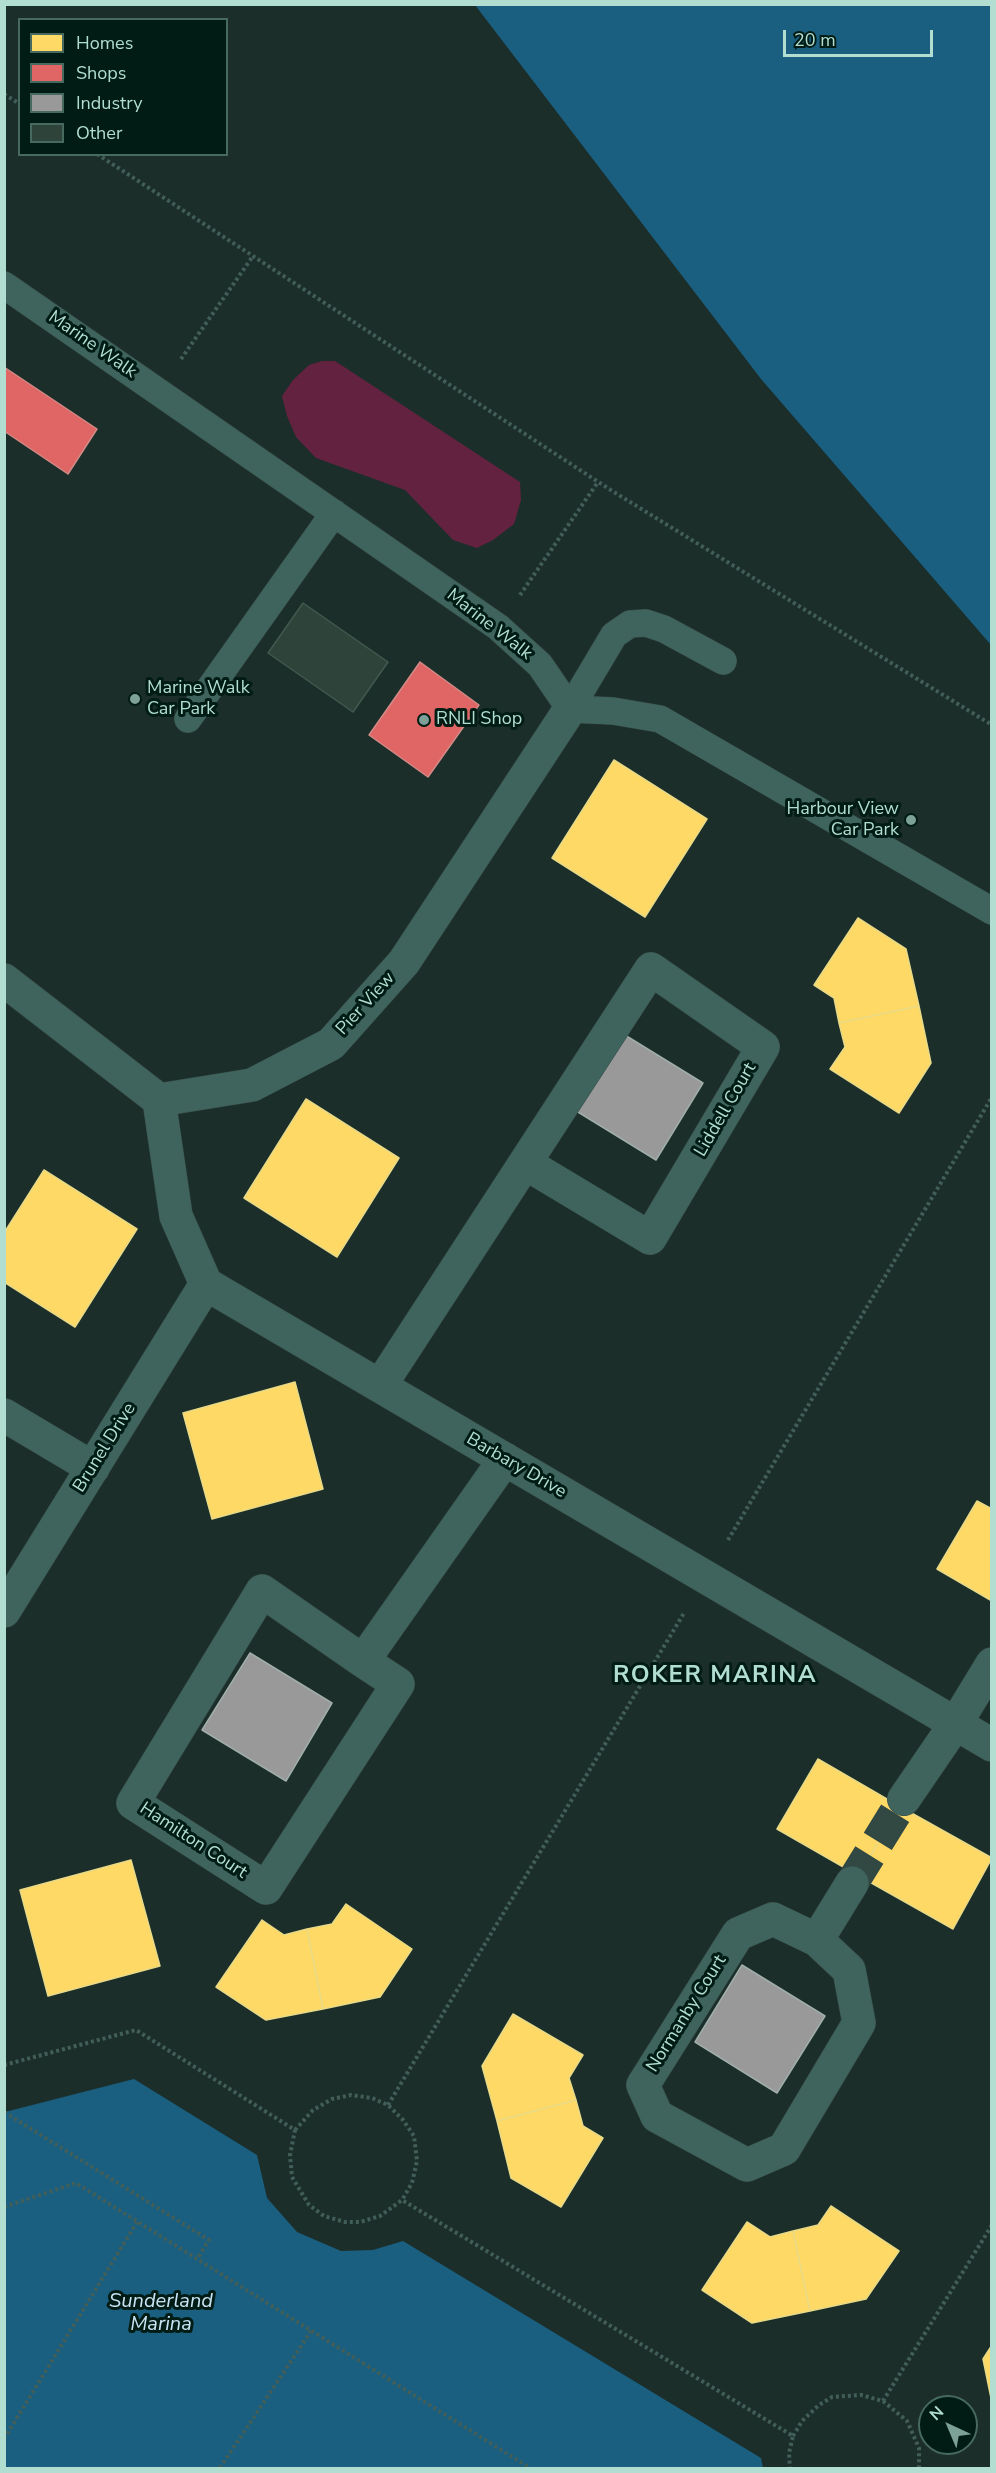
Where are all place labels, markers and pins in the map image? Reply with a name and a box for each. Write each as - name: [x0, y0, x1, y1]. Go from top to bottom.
- place label: Marine Walk Car Park: [147, 678, 250, 720]
- marker: Marine Walk Car Park: [128, 692, 142, 706]
- place label: RNLI Shop: [436, 709, 522, 731]
- marker: RNLI Shop: [417, 713, 431, 727]
- place label: Harbour View Car Park: [786, 799, 899, 842]
- marker: Harbour View Car Park: [904, 813, 918, 827]

